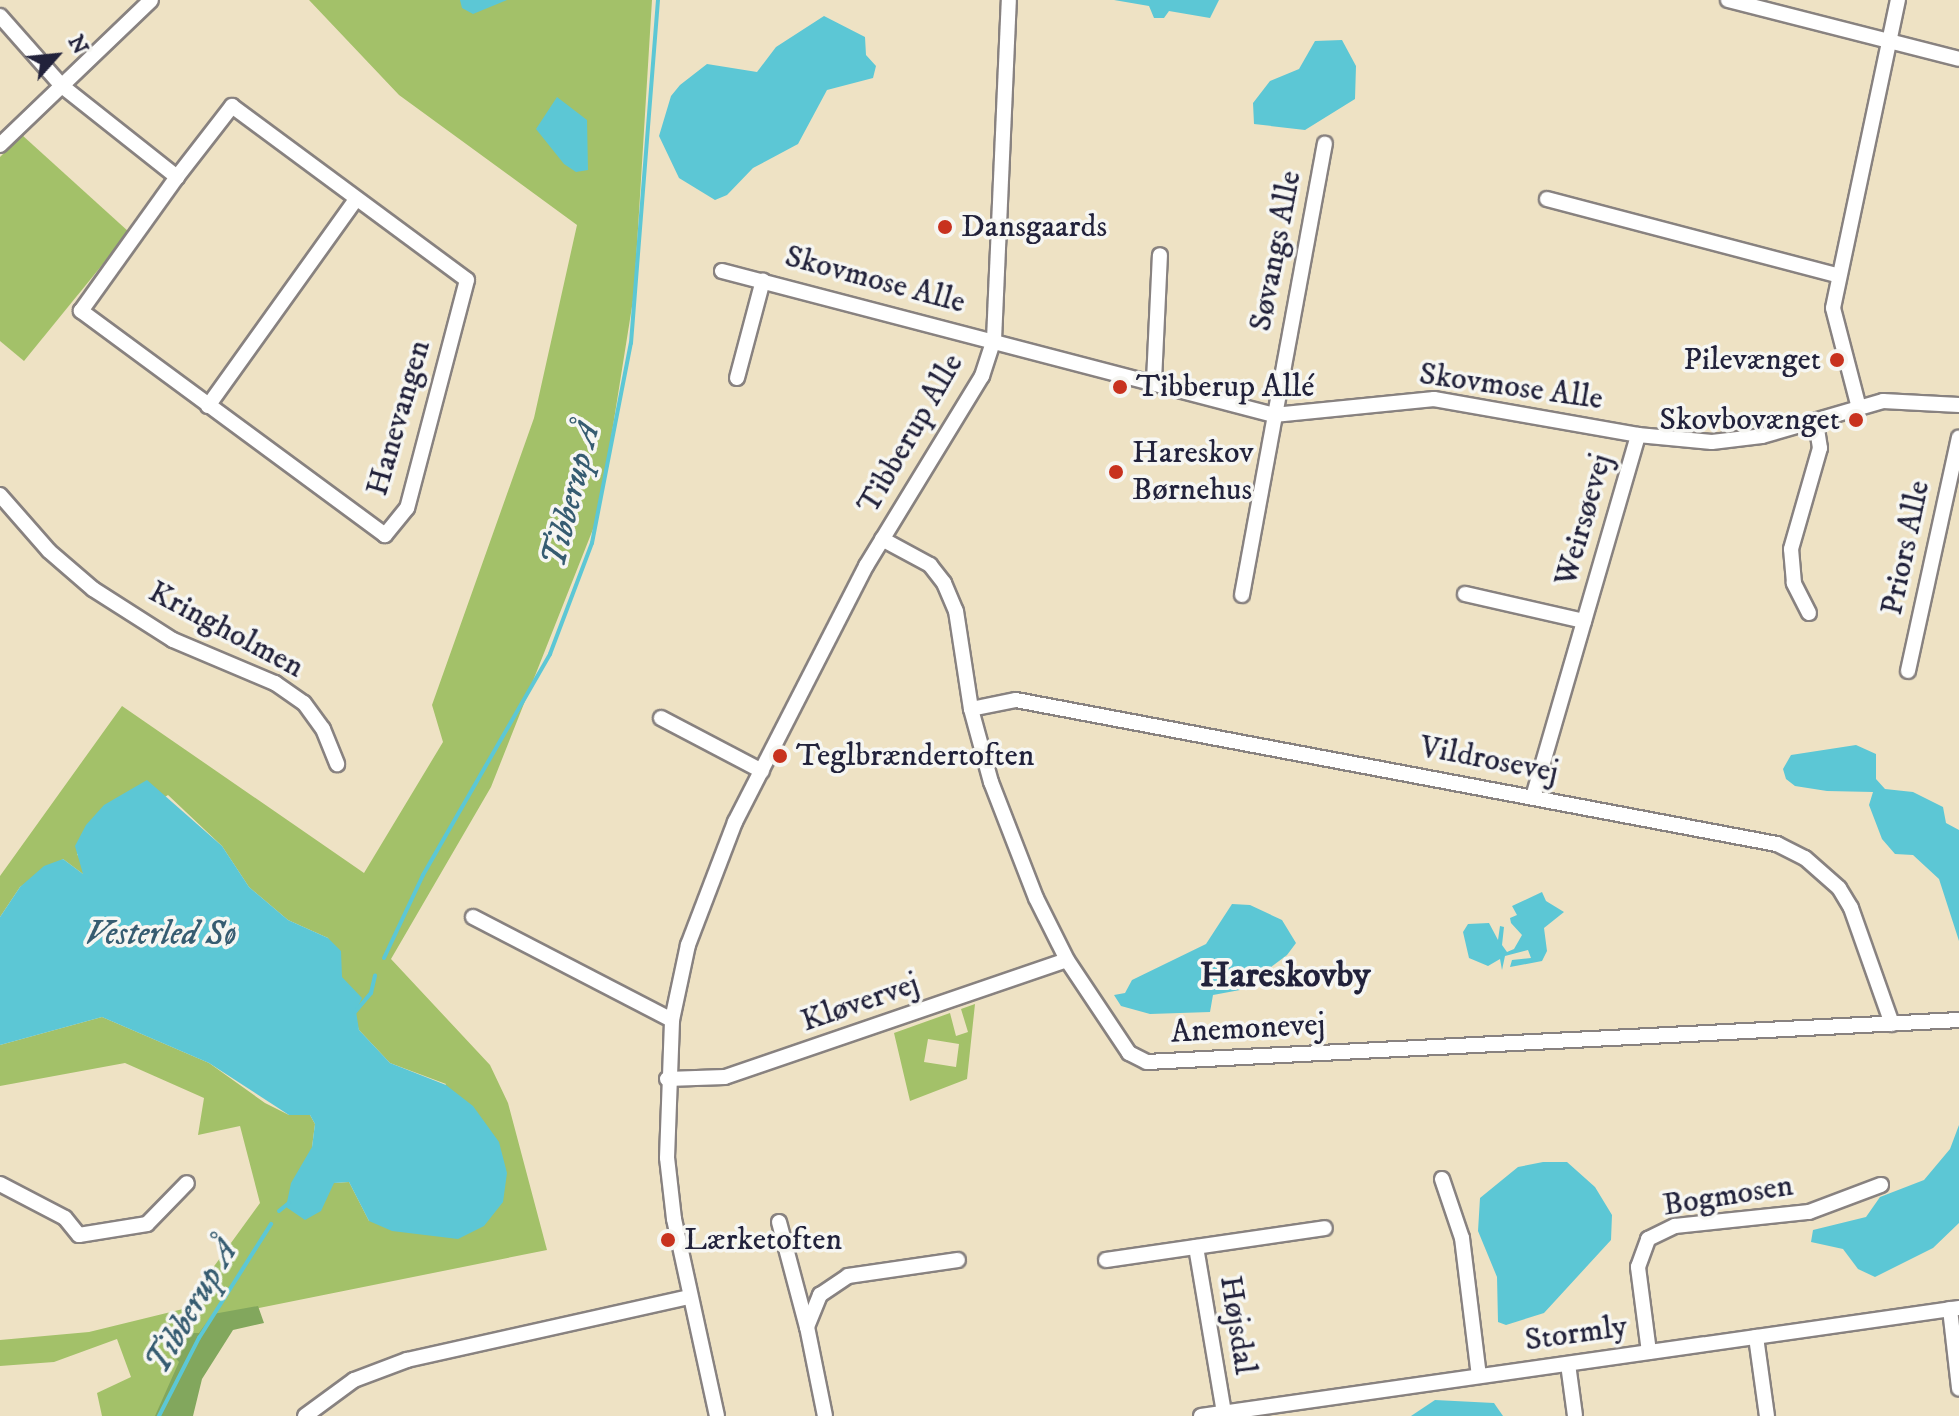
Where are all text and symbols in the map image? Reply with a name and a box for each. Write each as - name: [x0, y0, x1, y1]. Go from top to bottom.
- north arrow: [16, 16, 96, 96]
- text: N: [62, 31, 94, 59]
- street label: Søvangs Alle: [1242, 168, 1310, 334]
- place label: Dansgaards: [961, 208, 1107, 246]
- marker: Dansgaards: [936, 218, 954, 236]
- street label: Skovmose Alle: [781, 238, 969, 322]
- street label: Hanevangen: [358, 336, 440, 500]
- place label: Pilevænget: [1683, 341, 1821, 379]
- street label: Tibberup Alle: [850, 347, 972, 521]
- marker: Pilevænget: [1828, 351, 1846, 369]
- street label: Skovmose Alle: [1417, 355, 1605, 419]
- place label: Tibberup Allé: [1136, 368, 1315, 406]
- marker: Tibberup Allé: [1111, 378, 1129, 396]
- place label: Skovbovænget: [1659, 401, 1840, 439]
- marker: Skovbovænget: [1847, 411, 1865, 429]
- water label: Tibberup Å: [534, 418, 610, 572]
- place label: Hareskov Børnehus: [1132, 435, 1254, 510]
- street label: Weirsøevej: [1547, 450, 1621, 590]
- marker: Hareskov Børnehus: [1107, 463, 1125, 481]
- street label: Priors Alle: [1873, 477, 1939, 619]
- street label: Kringholmen: [142, 573, 310, 687]
- street label: Vildrosevej: [1417, 728, 1561, 792]
- place label: Teglbrændertoften: [796, 737, 1034, 775]
- marker: Teglbrændertoften: [771, 747, 789, 765]
- water label: Vesterled Sø: [85, 915, 237, 955]
- district label: Hareskovby: [1200, 954, 1370, 998]
- street label: Kløvervej: [796, 965, 924, 1041]
- street label: Anemonevej: [1170, 1006, 1326, 1052]
- street label: Bogmosen: [1660, 1167, 1796, 1225]
- place label: Lærketoften: [684, 1221, 842, 1259]
- marker: Lærketoften: [659, 1231, 677, 1249]
- water label: Tibberup Å: [138, 1233, 248, 1381]
- street label: Højsdal: [1210, 1273, 1264, 1377]
- street label: Stormly: [1522, 1308, 1630, 1360]

